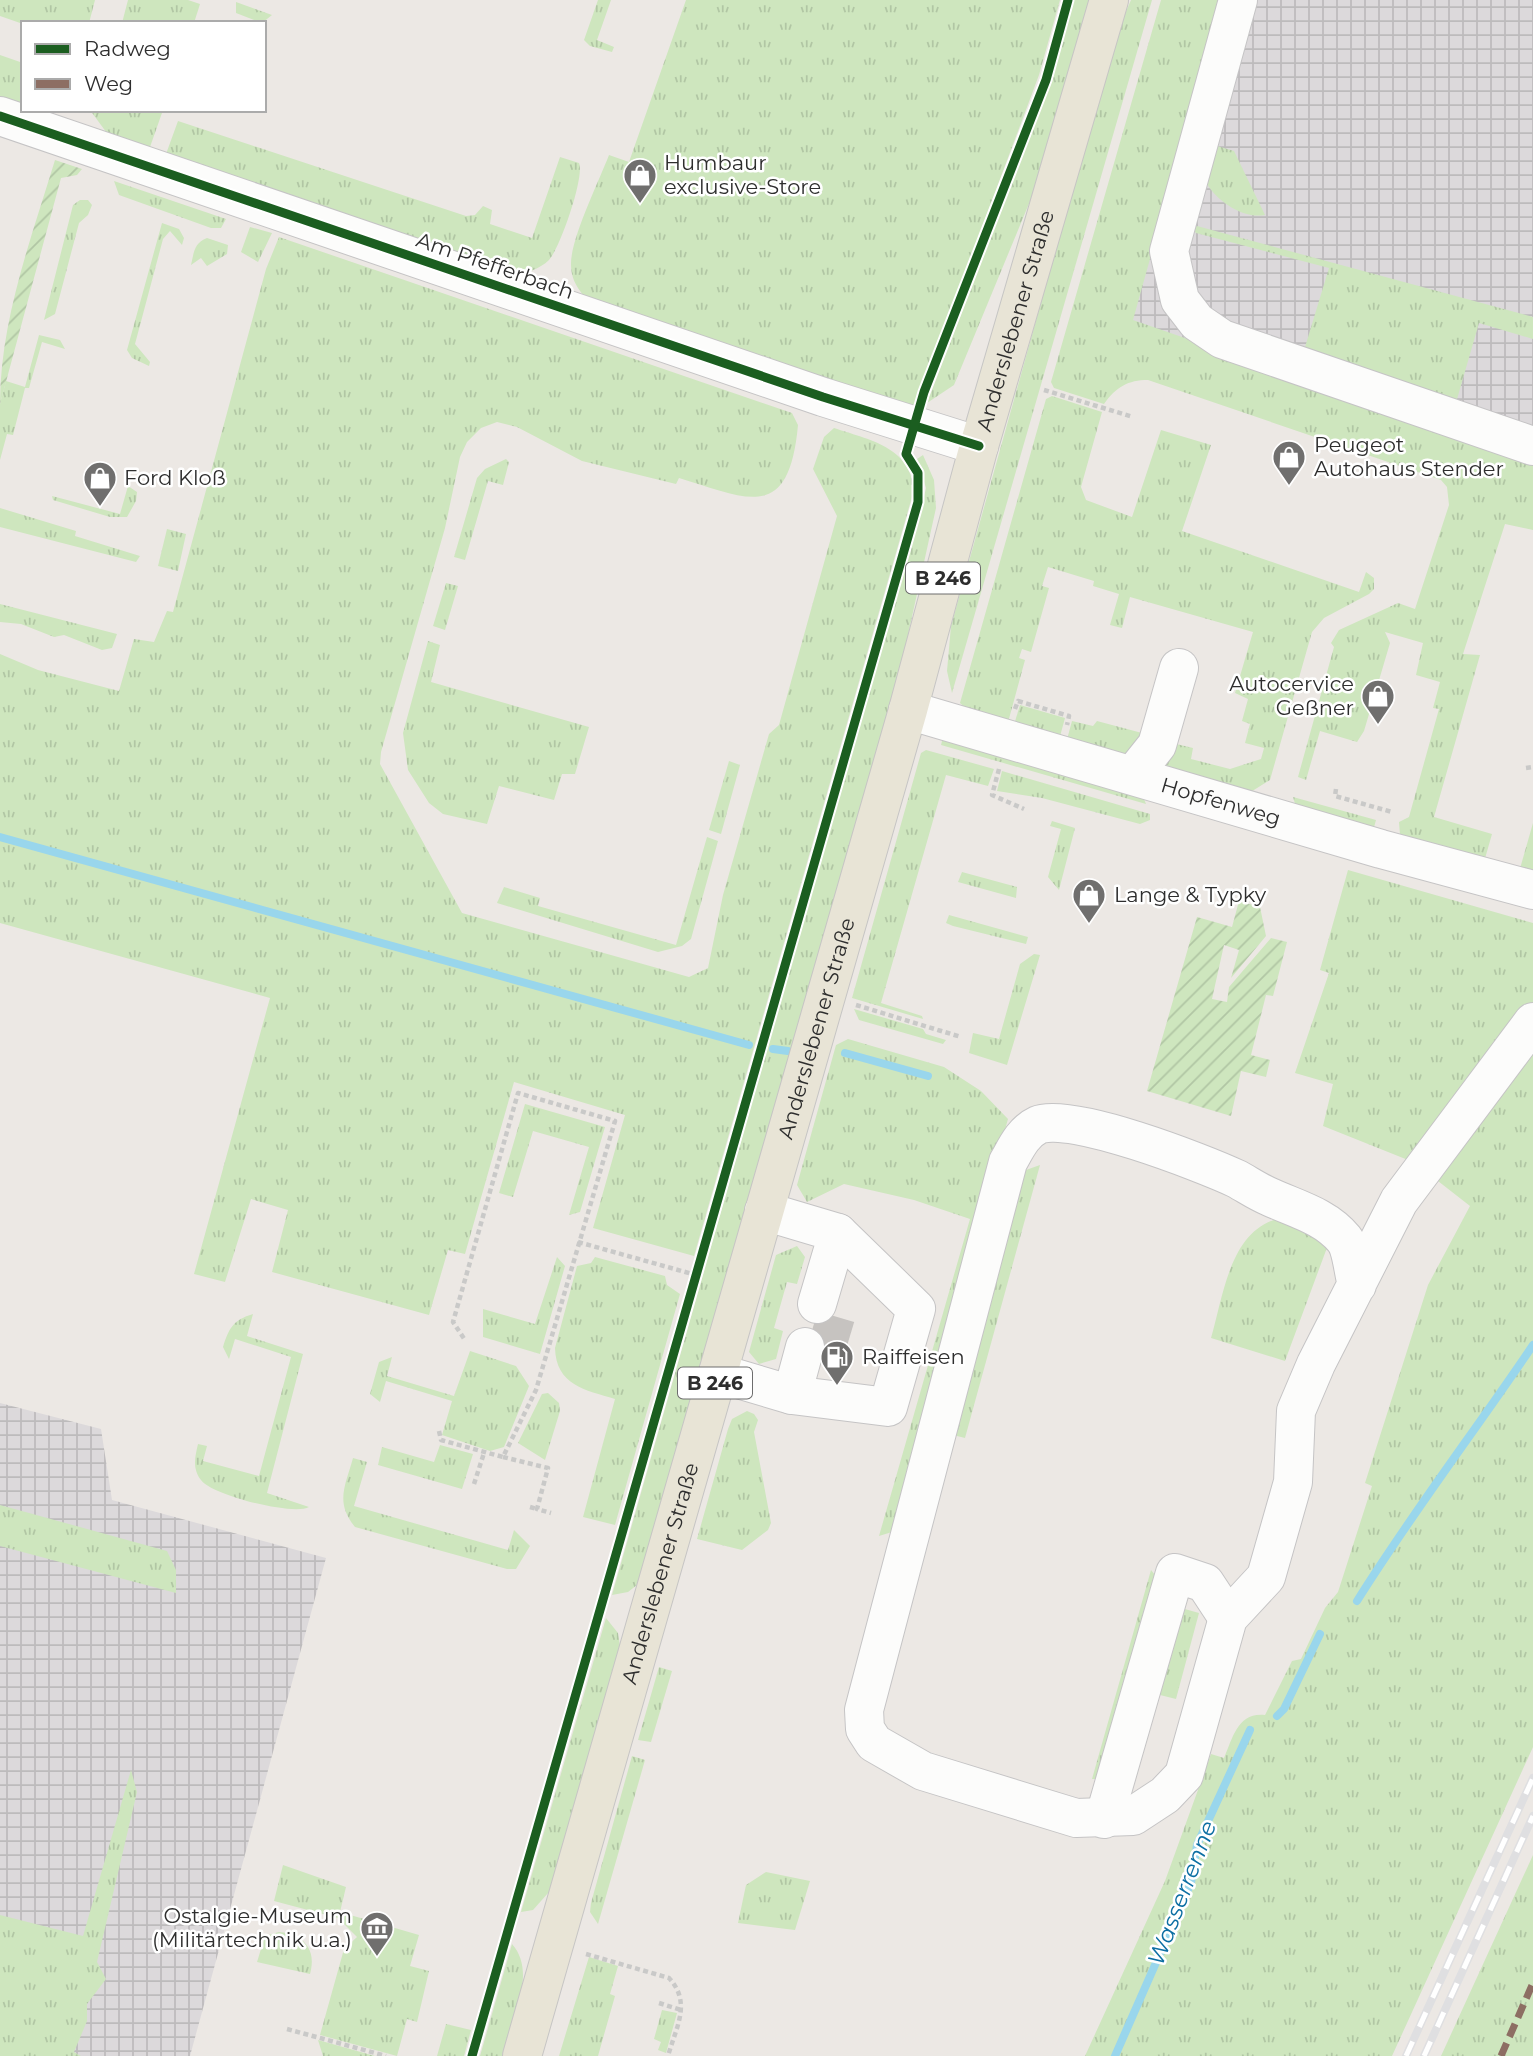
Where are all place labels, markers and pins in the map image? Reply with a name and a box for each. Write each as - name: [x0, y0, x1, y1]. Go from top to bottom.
- place label: Humbaur exclusive-Store: [664, 150, 821, 199]
- shop icon: Humbaur exclusive-Store: [621, 156, 659, 205]
- place label: Peugeot Autohaus Stender: [1314, 432, 1504, 481]
- shop icon: Peugeot Autohaus Stender: [1270, 438, 1308, 487]
- shop icon: Ford Kloß: [81, 459, 119, 508]
- place label: Ford Kloß: [124, 465, 226, 490]
- place label: Autocervice Geßner: [1229, 671, 1354, 720]
- shop icon: Autocervice Geßner: [1359, 677, 1397, 726]
- shop icon: Lange & Typky: [1070, 876, 1108, 925]
- place label: Lange & Typky: [1114, 882, 1267, 907]
- fuel station icon: Raiffeisen: [818, 1338, 856, 1387]
- place label: Raiffeisen: [862, 1344, 965, 1369]
- place label: Ostalgie-Museum (Militärtechnik u.a.): [152, 1903, 352, 1952]
- museum icon: Ostalgie-Museum (Militärtechnik u.a.): [358, 1909, 396, 1958]

